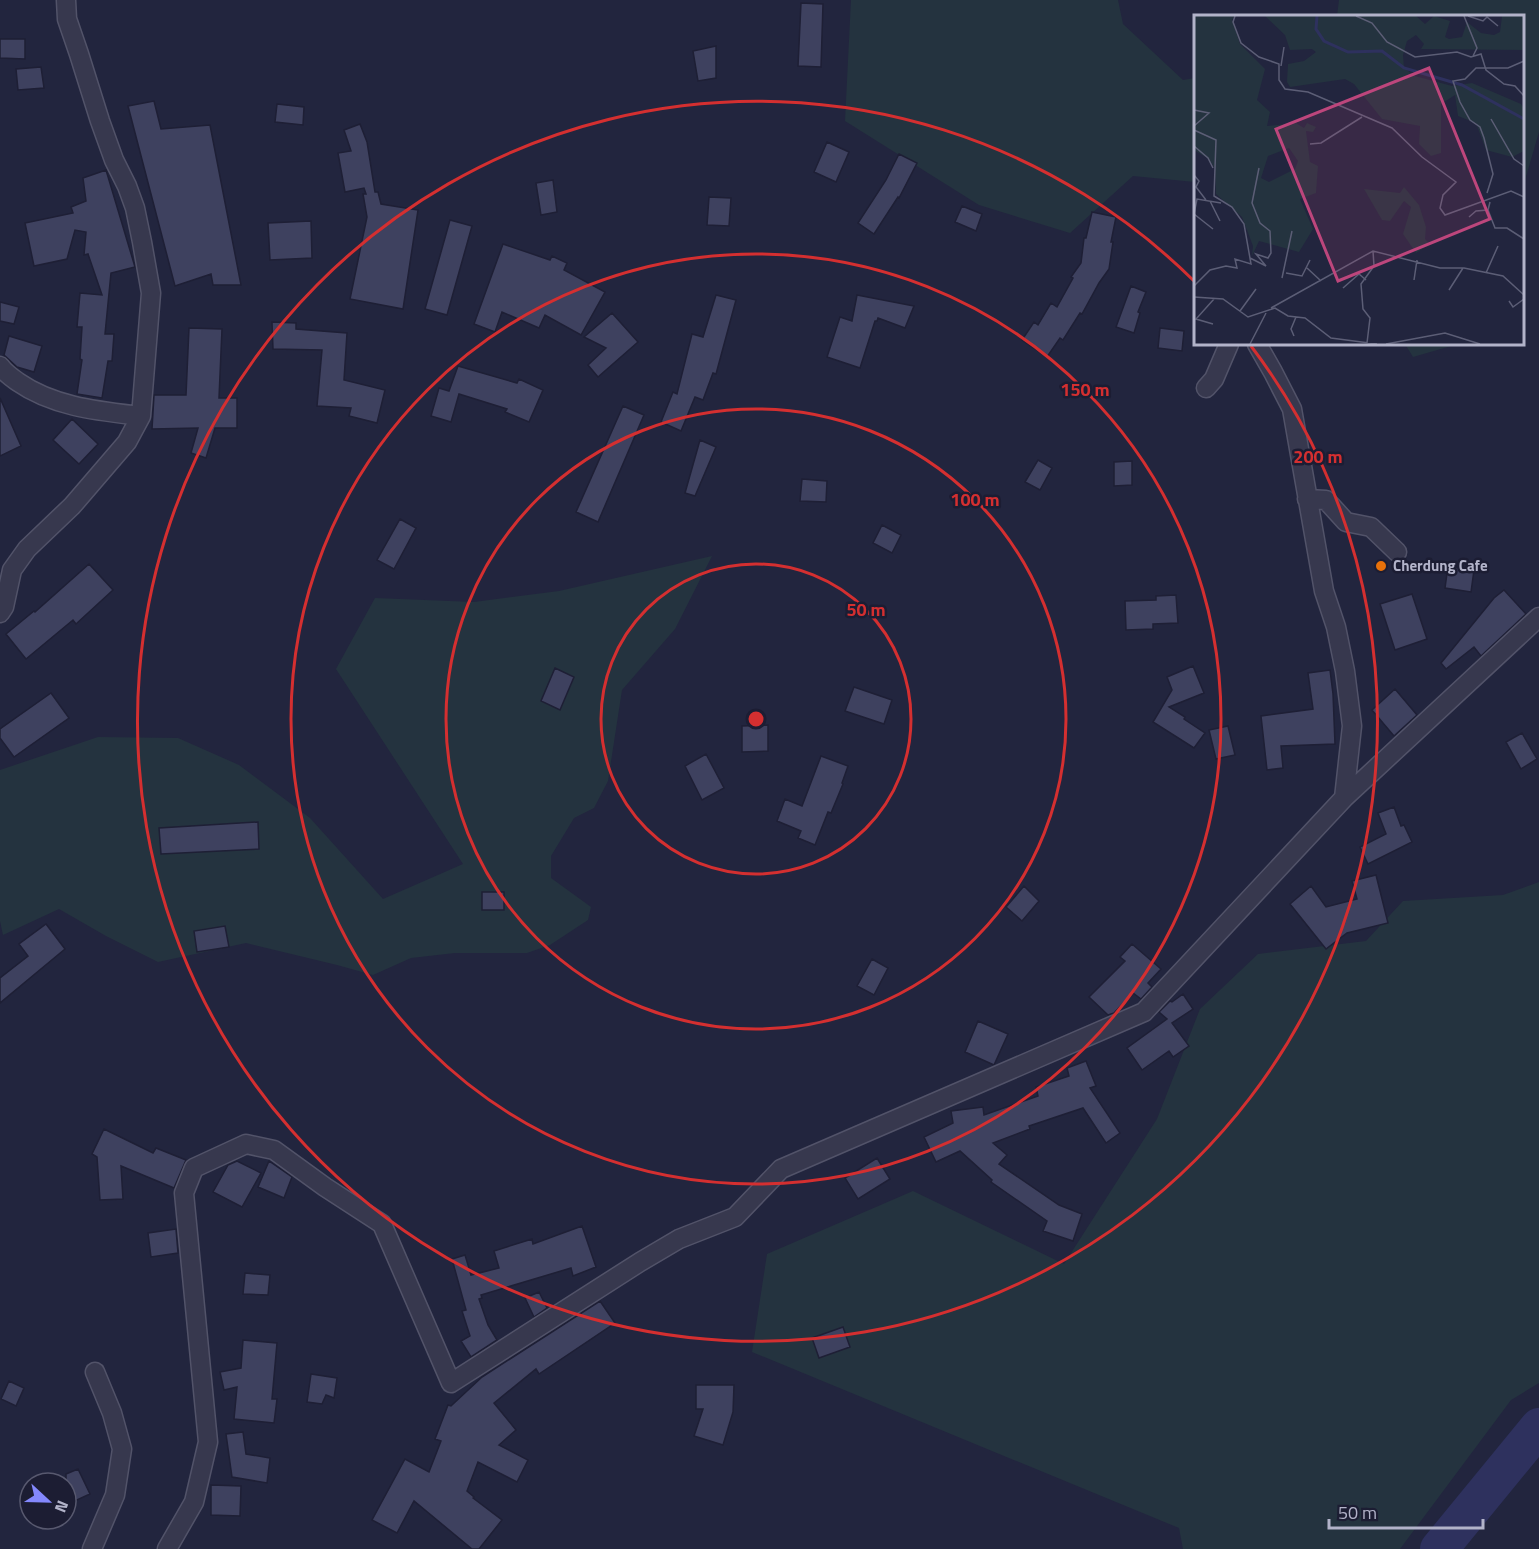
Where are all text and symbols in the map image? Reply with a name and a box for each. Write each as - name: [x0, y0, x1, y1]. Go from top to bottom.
- inset map: [1194, 15, 1524, 345]
- text: 150 m: [1060, 376, 1110, 403]
- text: 200 m: [1293, 443, 1343, 470]
- text: 100 m: [950, 486, 1000, 513]
- place label: Cherdung Cafe: [1393, 554, 1488, 577]
- marker: Cherdung Cafe: [1374, 559, 1388, 573]
- text: 50 m: [846, 596, 886, 623]
- centre of rings: [746, 709, 766, 729]
- north arrow: [18, 1471, 78, 1531]
- scale bar: [1329, 1492, 1484, 1530]
- text: N: [49, 1497, 75, 1516]
- text: 50 m: [1338, 1499, 1377, 1526]

